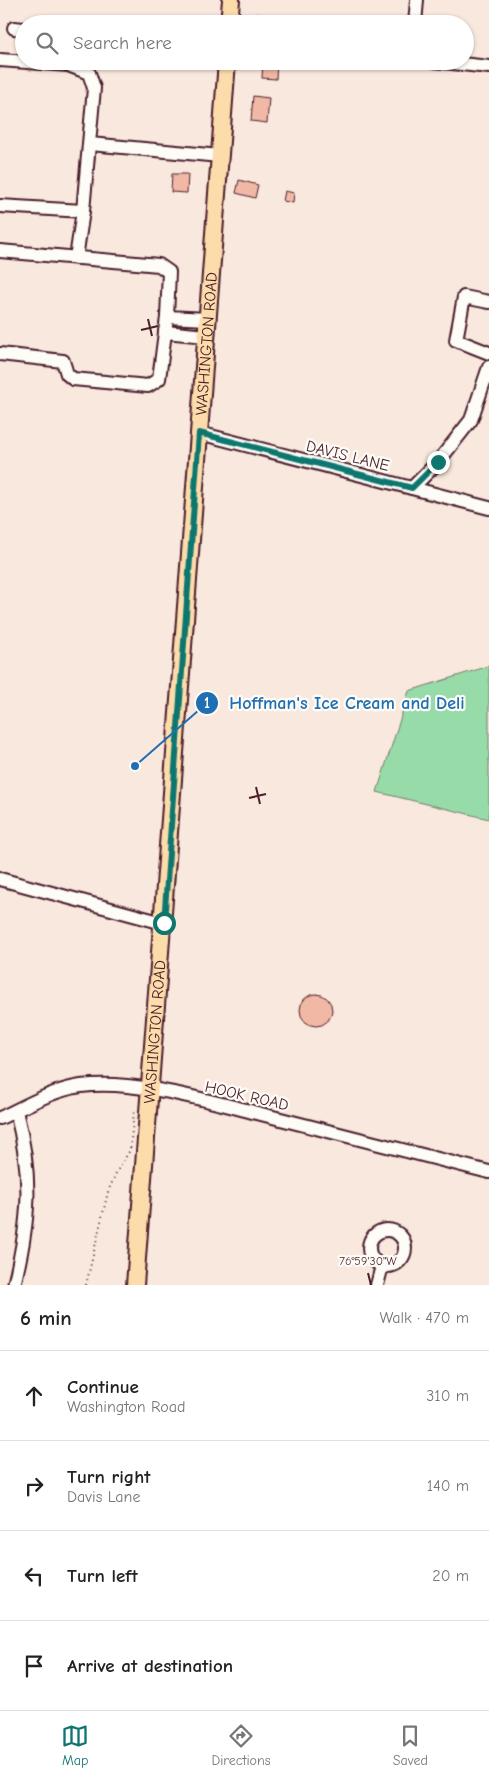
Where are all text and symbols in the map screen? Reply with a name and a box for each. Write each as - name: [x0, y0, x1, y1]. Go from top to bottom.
- search box: [15, 15, 474, 70]
- icon: search: [33, 29, 61, 57]
- text: Search here: [73, 32, 172, 54]
- street label: WASHINGTON ROAD: [192, 271, 221, 416]
- street label: DAVIS LANE: [304, 437, 392, 475]
- route end: [427, 451, 450, 474]
- callout: Hoffman's Ice Cream and Deli: [195, 686, 475, 719]
- text: Hoffman's Ice Cream and Deli: [229, 693, 465, 714]
- text: 1: [204, 694, 210, 712]
- route start: [153, 912, 176, 935]
- street label: WASHINGTON ROAD: [141, 959, 169, 1104]
- street label: HOOK ROAD: [203, 1078, 291, 1114]
- text: 76°59'30"W: [339, 1254, 397, 1268]
- text: 6 min: [20, 1306, 72, 1330]
- text: Walk · 470 m: [380, 1309, 469, 1327]
- text: Continue: [67, 1376, 139, 1398]
- icon: ahead: [20, 1382, 48, 1410]
- text: 310 m: [426, 1387, 469, 1405]
- text: Washington Road: [67, 1398, 186, 1416]
- text: Turn right: [67, 1466, 151, 1488]
- icon: right: [20, 1472, 48, 1500]
- text: 140 m: [427, 1477, 469, 1495]
- text: Davis Lane: [67, 1488, 141, 1506]
- icon: left: [20, 1562, 48, 1590]
- text: Turn left: [67, 1565, 138, 1587]
- text: 20 m: [432, 1567, 469, 1585]
- icon: arrive: [20, 1652, 48, 1680]
- text: Arrive at destination: [67, 1655, 233, 1677]
- tab: Map: [61, 1722, 89, 1769]
- tab: Directions: [211, 1722, 271, 1769]
- tab: Saved: [393, 1722, 428, 1769]

